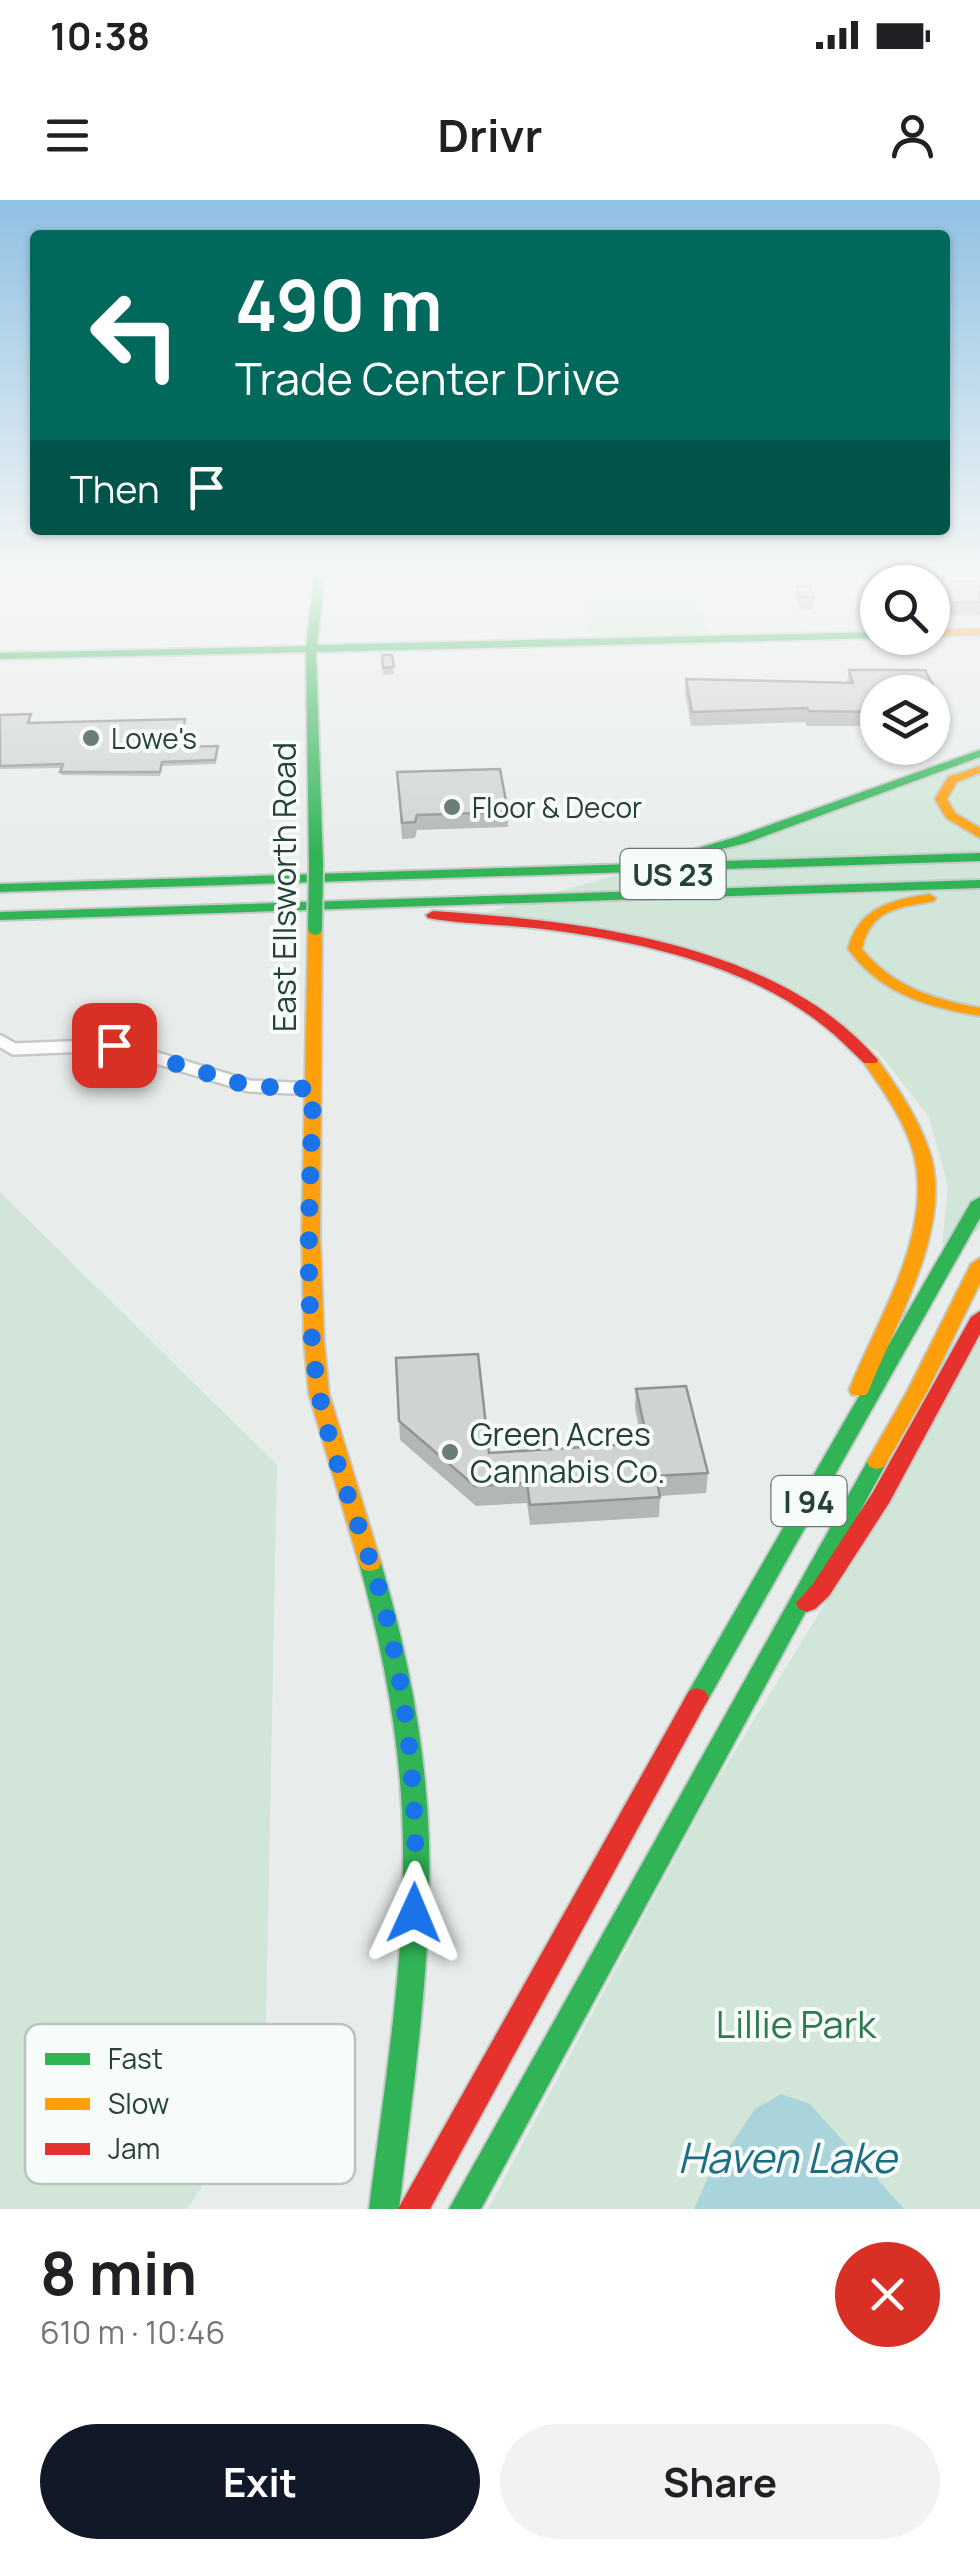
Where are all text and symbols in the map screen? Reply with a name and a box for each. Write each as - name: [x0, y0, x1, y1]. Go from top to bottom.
- text: 10:38: [50, 9, 150, 61]
- text: Drivr: [438, 104, 542, 166]
- icon: menu: [40, 108, 95, 163]
- icon: person: [885, 108, 940, 163]
- text: 490 m: [235, 256, 442, 352]
- icon: left: [70, 270, 200, 400]
- text: Trade Center Drive: [235, 347, 620, 409]
- icon: arrive: [179, 460, 234, 515]
- text: Then: [70, 462, 159, 514]
- map controls: [860, 565, 950, 765]
- button: search: [860, 565, 950, 655]
- button: layers: [860, 675, 950, 765]
- place label: Lowe's: [111, 719, 197, 757]
- marker: Lowe's: [80, 727, 102, 749]
- street label: East Ellsworth Road: [262, 742, 306, 1032]
- place label: Floor & Decor: [472, 788, 642, 826]
- marker: Floor & Decor: [441, 796, 463, 818]
- road number: US 23: [620, 849, 726, 899]
- pin: [72, 1003, 157, 1088]
- icon: arrive: [87, 1018, 142, 1073]
- place label: Green Acres Cannabis Co.: [470, 1412, 665, 1493]
- marker: Green Acres Cannabis Co.: [439, 1441, 461, 1463]
- road number: I 94: [772, 1476, 846, 1526]
- position arrow: [362, 1861, 466, 1965]
- park label: Lillie Park: [716, 1997, 877, 2049]
- legend: [25, 2024, 355, 2184]
- text: Fast: [108, 2039, 163, 2077]
- text: Slow: [108, 2084, 169, 2122]
- water label: Haven Lake: [678, 2128, 899, 2186]
- text: Jam: [108, 2129, 160, 2167]
- text: 8 min: [40, 2231, 197, 2313]
- button: close: [835, 2242, 940, 2347]
- text: 610 m · 10:46: [40, 2310, 225, 2354]
- button: Exit: [40, 2424, 480, 2539]
- button: Share: [500, 2424, 940, 2539]

